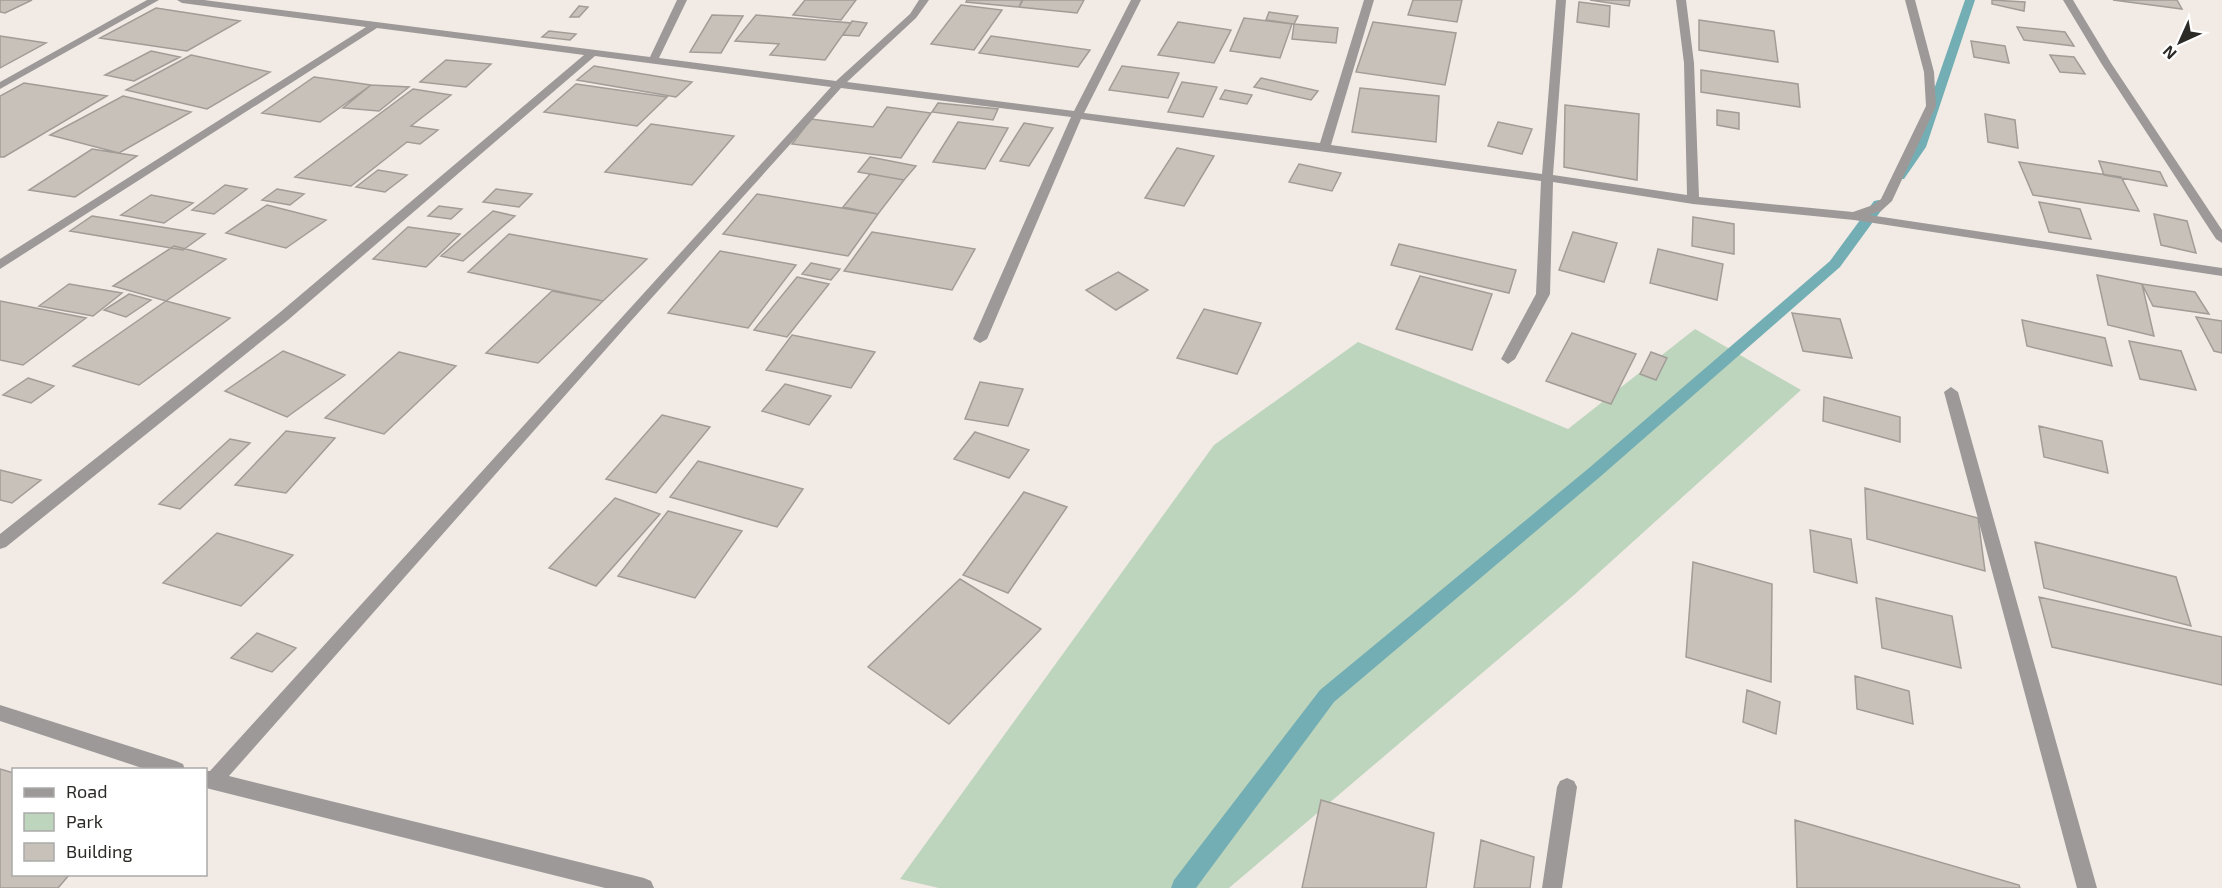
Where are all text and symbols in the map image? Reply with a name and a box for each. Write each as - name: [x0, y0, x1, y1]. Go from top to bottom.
- north arrow: [2150, 12, 2210, 72]
- text: N: [2158, 42, 2180, 64]
- legend: [12, 768, 207, 876]
- text: Road: [66, 780, 107, 802]
- text: Park: [66, 810, 103, 832]
- text: Building: [66, 840, 133, 862]

